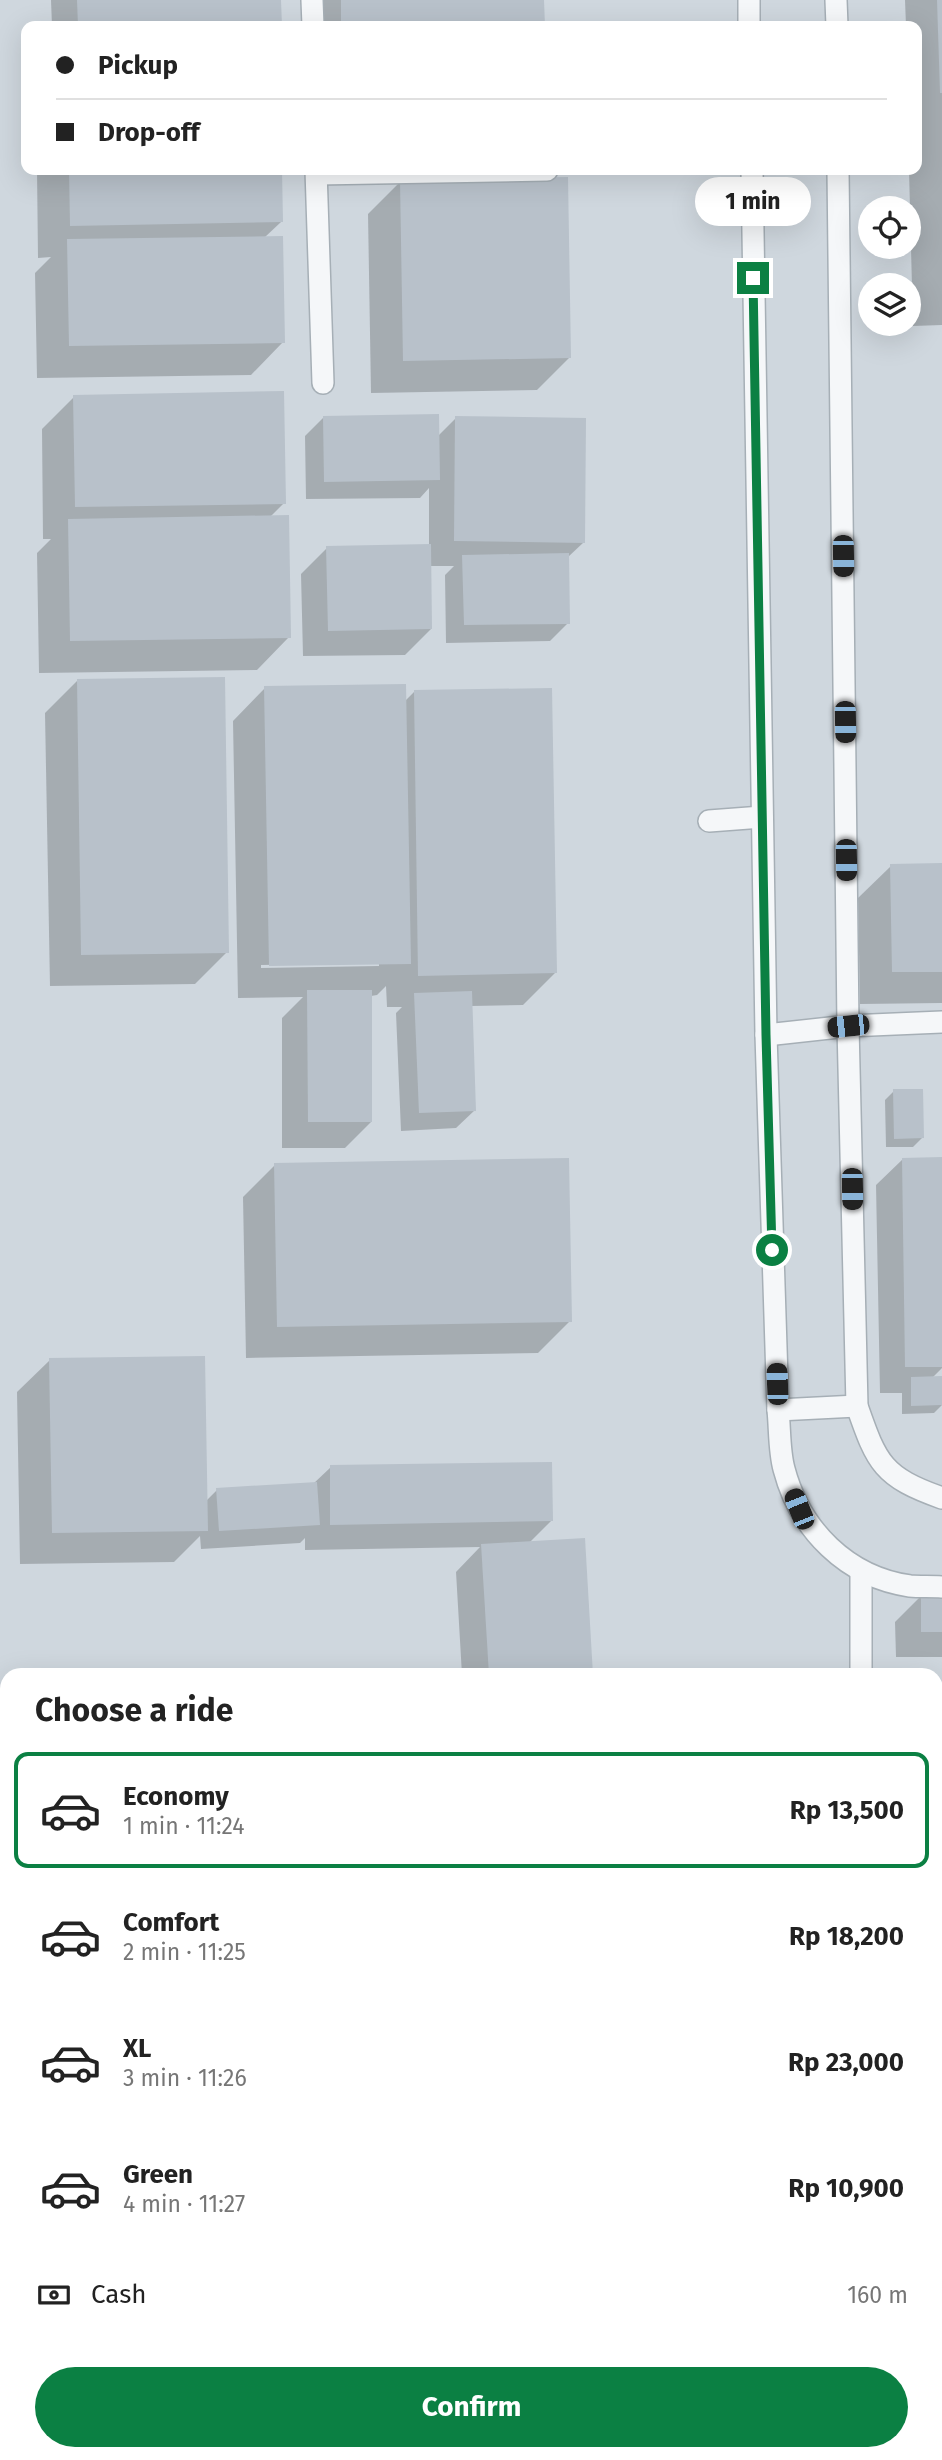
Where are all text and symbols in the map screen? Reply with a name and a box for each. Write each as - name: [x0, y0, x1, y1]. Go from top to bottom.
- text: Pickup: [98, 50, 178, 81]
- text: Drop-off: [98, 117, 200, 148]
- callout: 1 min: [695, 176, 811, 226]
- text: 1 min: [725, 187, 781, 215]
- map controls: [858, 196, 921, 336]
- button: locate: [858, 196, 921, 259]
- route end: [737, 262, 769, 294]
- button: layers: [858, 273, 921, 336]
- car: [833, 535, 854, 577]
- car: [835, 701, 856, 743]
- car: [836, 839, 857, 881]
- car: [827, 1013, 870, 1039]
- car: [842, 1168, 863, 1210]
- route start: [756, 1234, 788, 1266]
- car: [766, 1363, 789, 1405]
- car: [782, 1486, 817, 1532]
- text: Choose a ride: [35, 1691, 233, 1729]
- icon: car: [39, 1779, 102, 1842]
- text: Economy: [123, 1781, 229, 1812]
- text: Rp 13,500: [790, 1795, 904, 1826]
- text: 1 min · 11:24: [123, 1812, 245, 1840]
- icon: car: [39, 1905, 102, 1968]
- text: Comfort: [123, 1907, 219, 1938]
- text: Rp 18,200: [789, 1921, 904, 1952]
- text: 2 min · 11:25: [123, 1938, 246, 1966]
- icon: car: [39, 2031, 102, 2094]
- text: XL: [123, 2033, 151, 2064]
- text: Rp 23,000: [788, 2047, 904, 2078]
- text: 3 min · 11:26: [123, 2064, 247, 2092]
- icon: car: [39, 2157, 102, 2220]
- text: Green: [123, 2159, 193, 2190]
- text: Rp 10,900: [788, 2173, 904, 2204]
- text: 4 min · 11:27: [123, 2190, 245, 2218]
- icon: cash: [35, 2276, 73, 2314]
- text: Cash: [91, 2279, 147, 2310]
- text: 160 m: [847, 2281, 908, 2309]
- button: Confirm: [35, 2367, 908, 2447]

